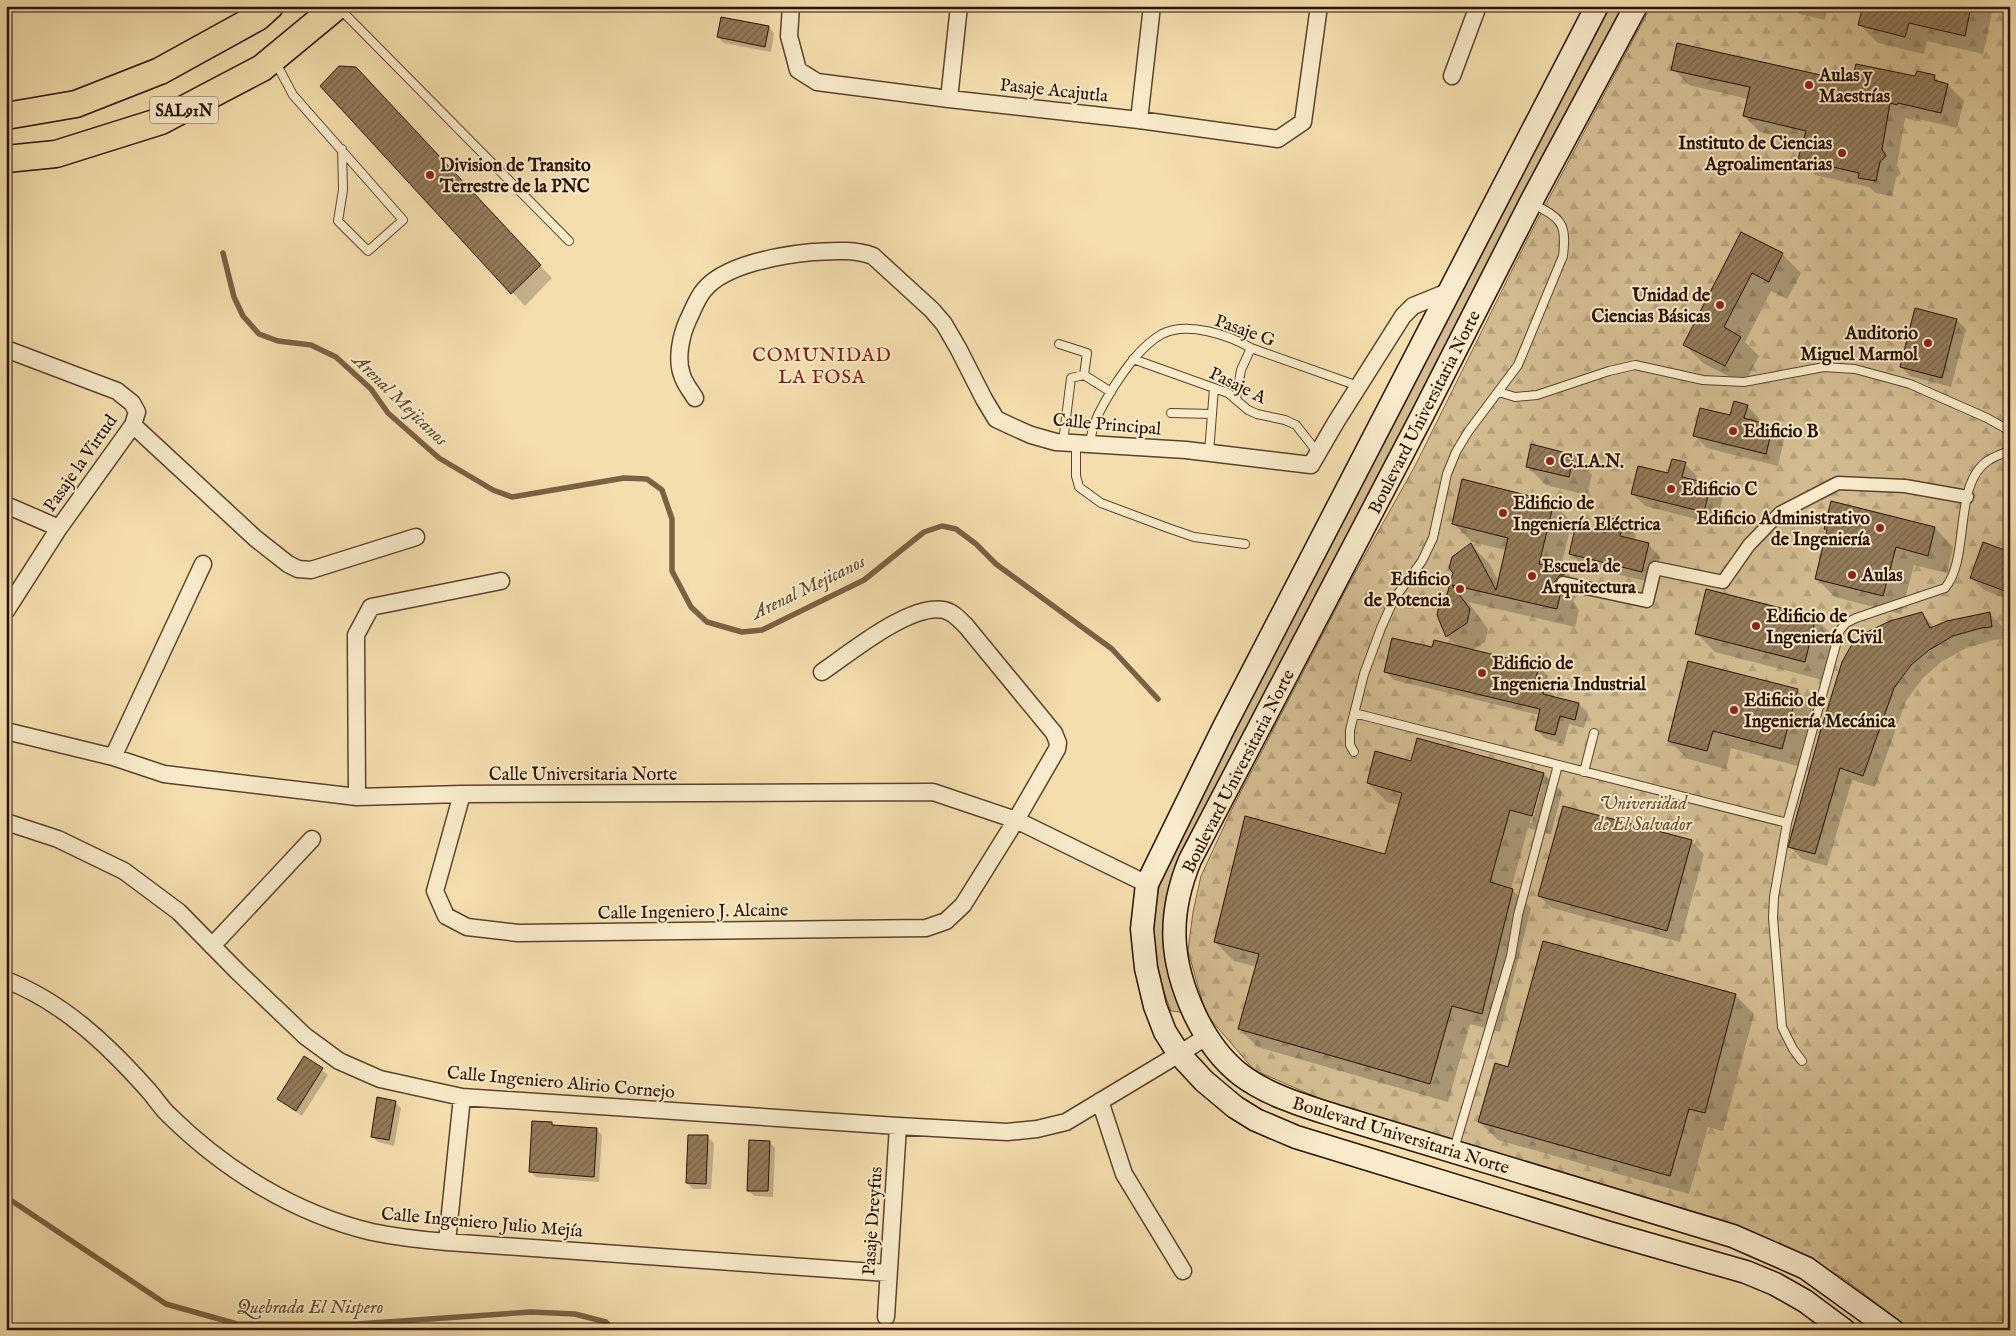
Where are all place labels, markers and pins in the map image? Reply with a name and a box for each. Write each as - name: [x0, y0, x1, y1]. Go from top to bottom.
- place label: Aulas y Maestrías: [1818, 65, 1891, 109]
- marker: Aulas y Maestrías: [1803, 79, 1815, 91]
- place label: Instituto de Ciencias Agroalimentarias: [1678, 133, 1833, 177]
- marker: Instituto de Ciencias Agroalimentarias: [1836, 147, 1848, 159]
- place label: Division de Transito Terrestre de la PNC: [439, 155, 591, 199]
- marker: Division de Transito Terrestre de la PNC: [424, 169, 436, 181]
- place label: Unidad de Ciencias Básicas: [1591, 285, 1711, 329]
- marker: Unidad de Ciencias Básicas: [1714, 299, 1726, 311]
- place label: Auditorio Miguel Marmol: [1800, 323, 1919, 367]
- marker: Auditorio Miguel Marmol: [1922, 337, 1934, 349]
- place label: Edificio B: [1743, 421, 1818, 444]
- marker: Edificio B: [1727, 425, 1739, 437]
- place label: C.I.A.N.: [1560, 451, 1624, 474]
- marker: C.I.A.N.: [1544, 455, 1556, 467]
- place label: Edificio C: [1681, 479, 1757, 502]
- marker: Edificio C: [1665, 483, 1677, 495]
- place label: Edificio de Ingeniería Eléctrica: [1513, 493, 1662, 537]
- marker: Edificio de Ingeniería Eléctrica: [1497, 507, 1509, 519]
- place label: Edificio Administrativo de Ingeniería: [1696, 508, 1871, 552]
- marker: Edificio Administrativo de Ingeniería: [1874, 522, 1886, 534]
- place label: Escuela de Arquitectura: [1541, 556, 1637, 600]
- place label: Aulas: [1861, 565, 1903, 588]
- place label: Edificio de Potencia: [1364, 569, 1451, 613]
- marker: Aulas: [1846, 569, 1858, 581]
- marker: Escuela de Arquitectura: [1526, 570, 1538, 582]
- marker: Edificio de Potencia: [1454, 583, 1466, 595]
- place label: Edificio de Ingeniería Civil: [1766, 606, 1883, 650]
- marker: Edificio de Ingeniería Civil: [1750, 620, 1762, 632]
- place label: Edificio de Ingenieria Industrial: [1492, 653, 1647, 697]
- marker: Edificio de Ingenieria Industrial: [1476, 667, 1488, 679]
- place label: Edificio de Ingeniería Mecánica: [1744, 690, 1897, 734]
- marker: Edificio de Ingeniería Mecánica: [1728, 704, 1740, 716]

